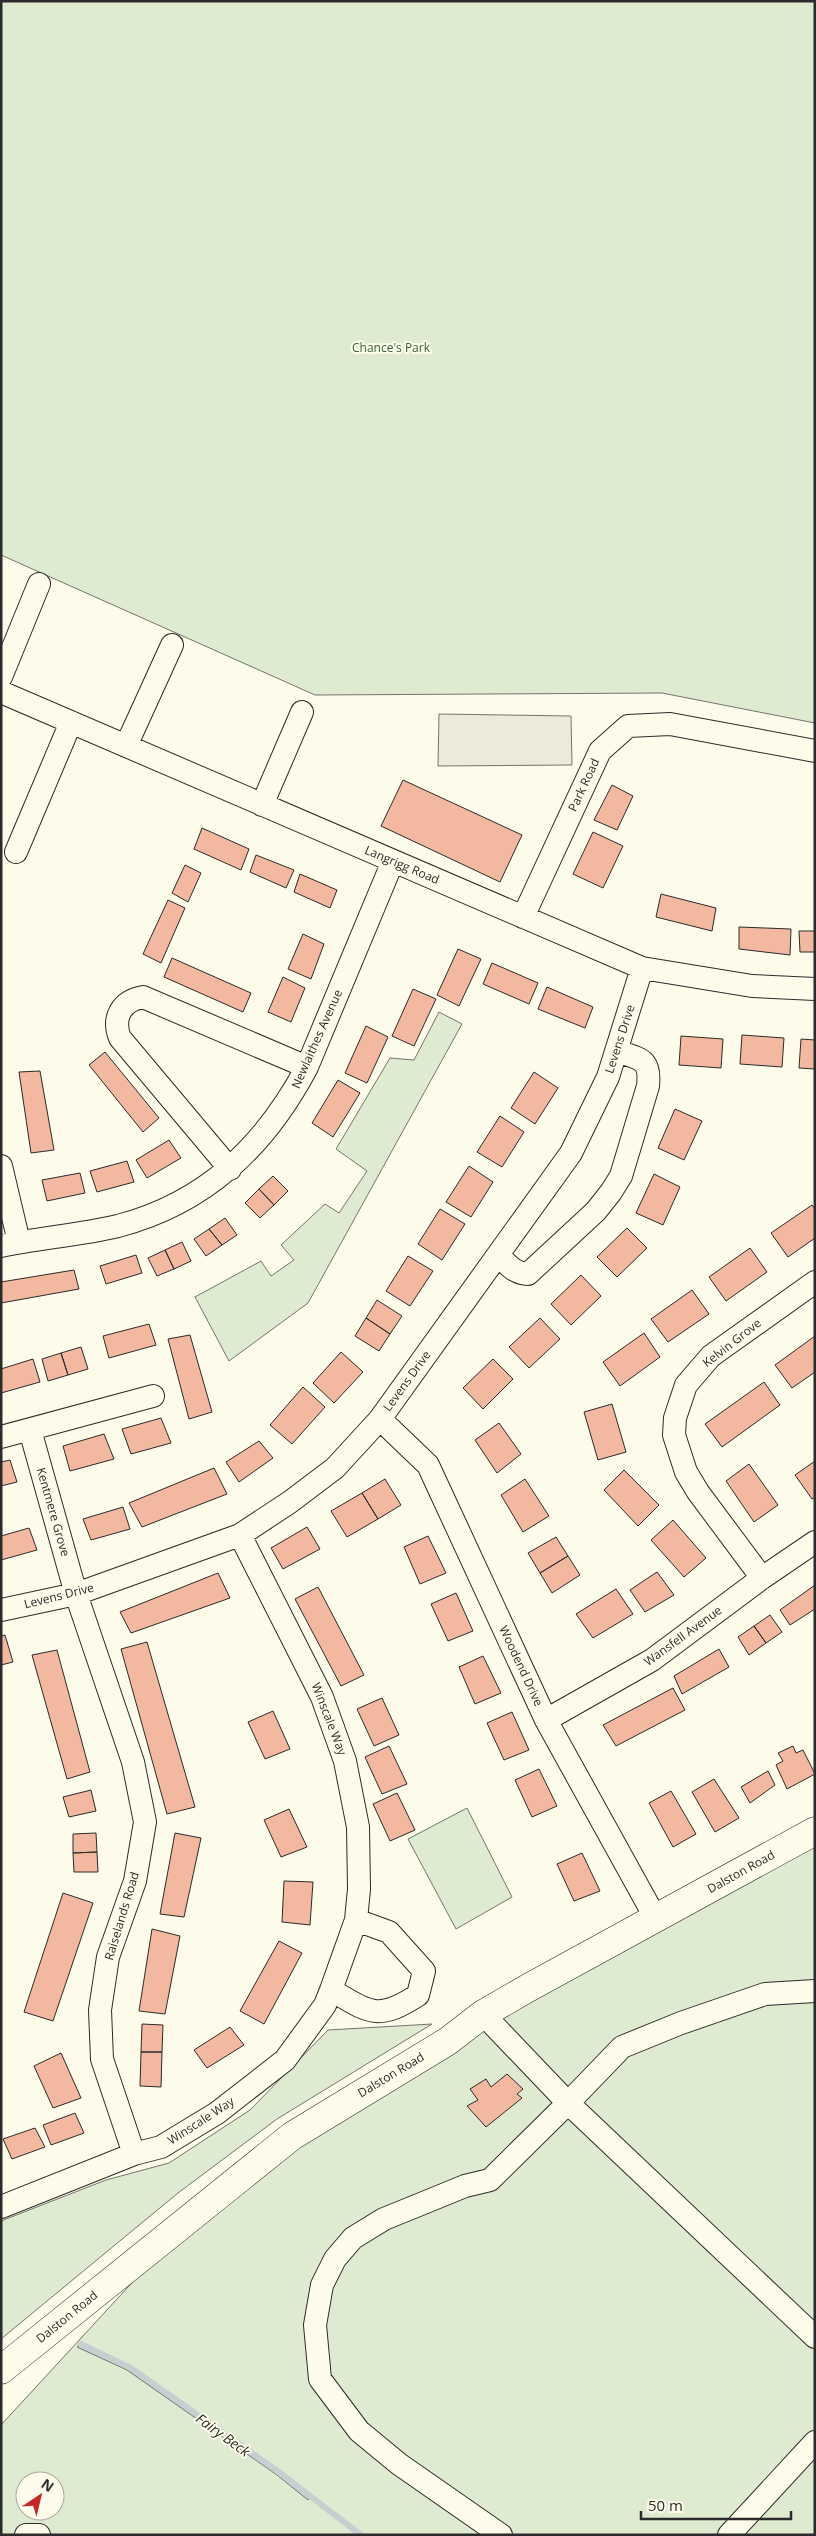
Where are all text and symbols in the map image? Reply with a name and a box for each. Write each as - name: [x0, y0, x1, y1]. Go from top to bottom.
- park label: Chance's Park: [352, 339, 431, 356]
- street label: Park Road: [564, 755, 603, 814]
- street label: Langrigg Road: [362, 841, 442, 888]
- street label: Newlaithes Avenue: [287, 986, 346, 1091]
- street label: Levens Drive: [600, 1002, 639, 1075]
- street label: Kelvin Grove: [699, 1314, 765, 1371]
- street label: Levens Drive: [379, 1347, 435, 1415]
- street label: Kentmere Grove: [33, 1465, 74, 1559]
- street label: Levens Drive: [22, 1579, 96, 1612]
- street label: Wansfell Avenue: [640, 1601, 725, 1670]
- street label: Woodend Drive: [495, 1623, 548, 1709]
- street label: Winscale Way: [308, 1680, 351, 1758]
- street label: Dalston Road: [704, 1846, 778, 1897]
- street label: Raiselands Road: [100, 1870, 143, 1962]
- street label: Dalston Road: [354, 2048, 427, 2101]
- street label: Winscale Way: [164, 2092, 238, 2148]
- street label: Dalston Road: [32, 2286, 101, 2347]
- water label: Fairy Beck: [192, 2409, 255, 2461]
- north arrow: [15, 2471, 65, 2521]
- text: N: [38, 2474, 58, 2496]
- scale bar: [641, 2488, 791, 2520]
- text: 50 m: [648, 2495, 683, 2515]

